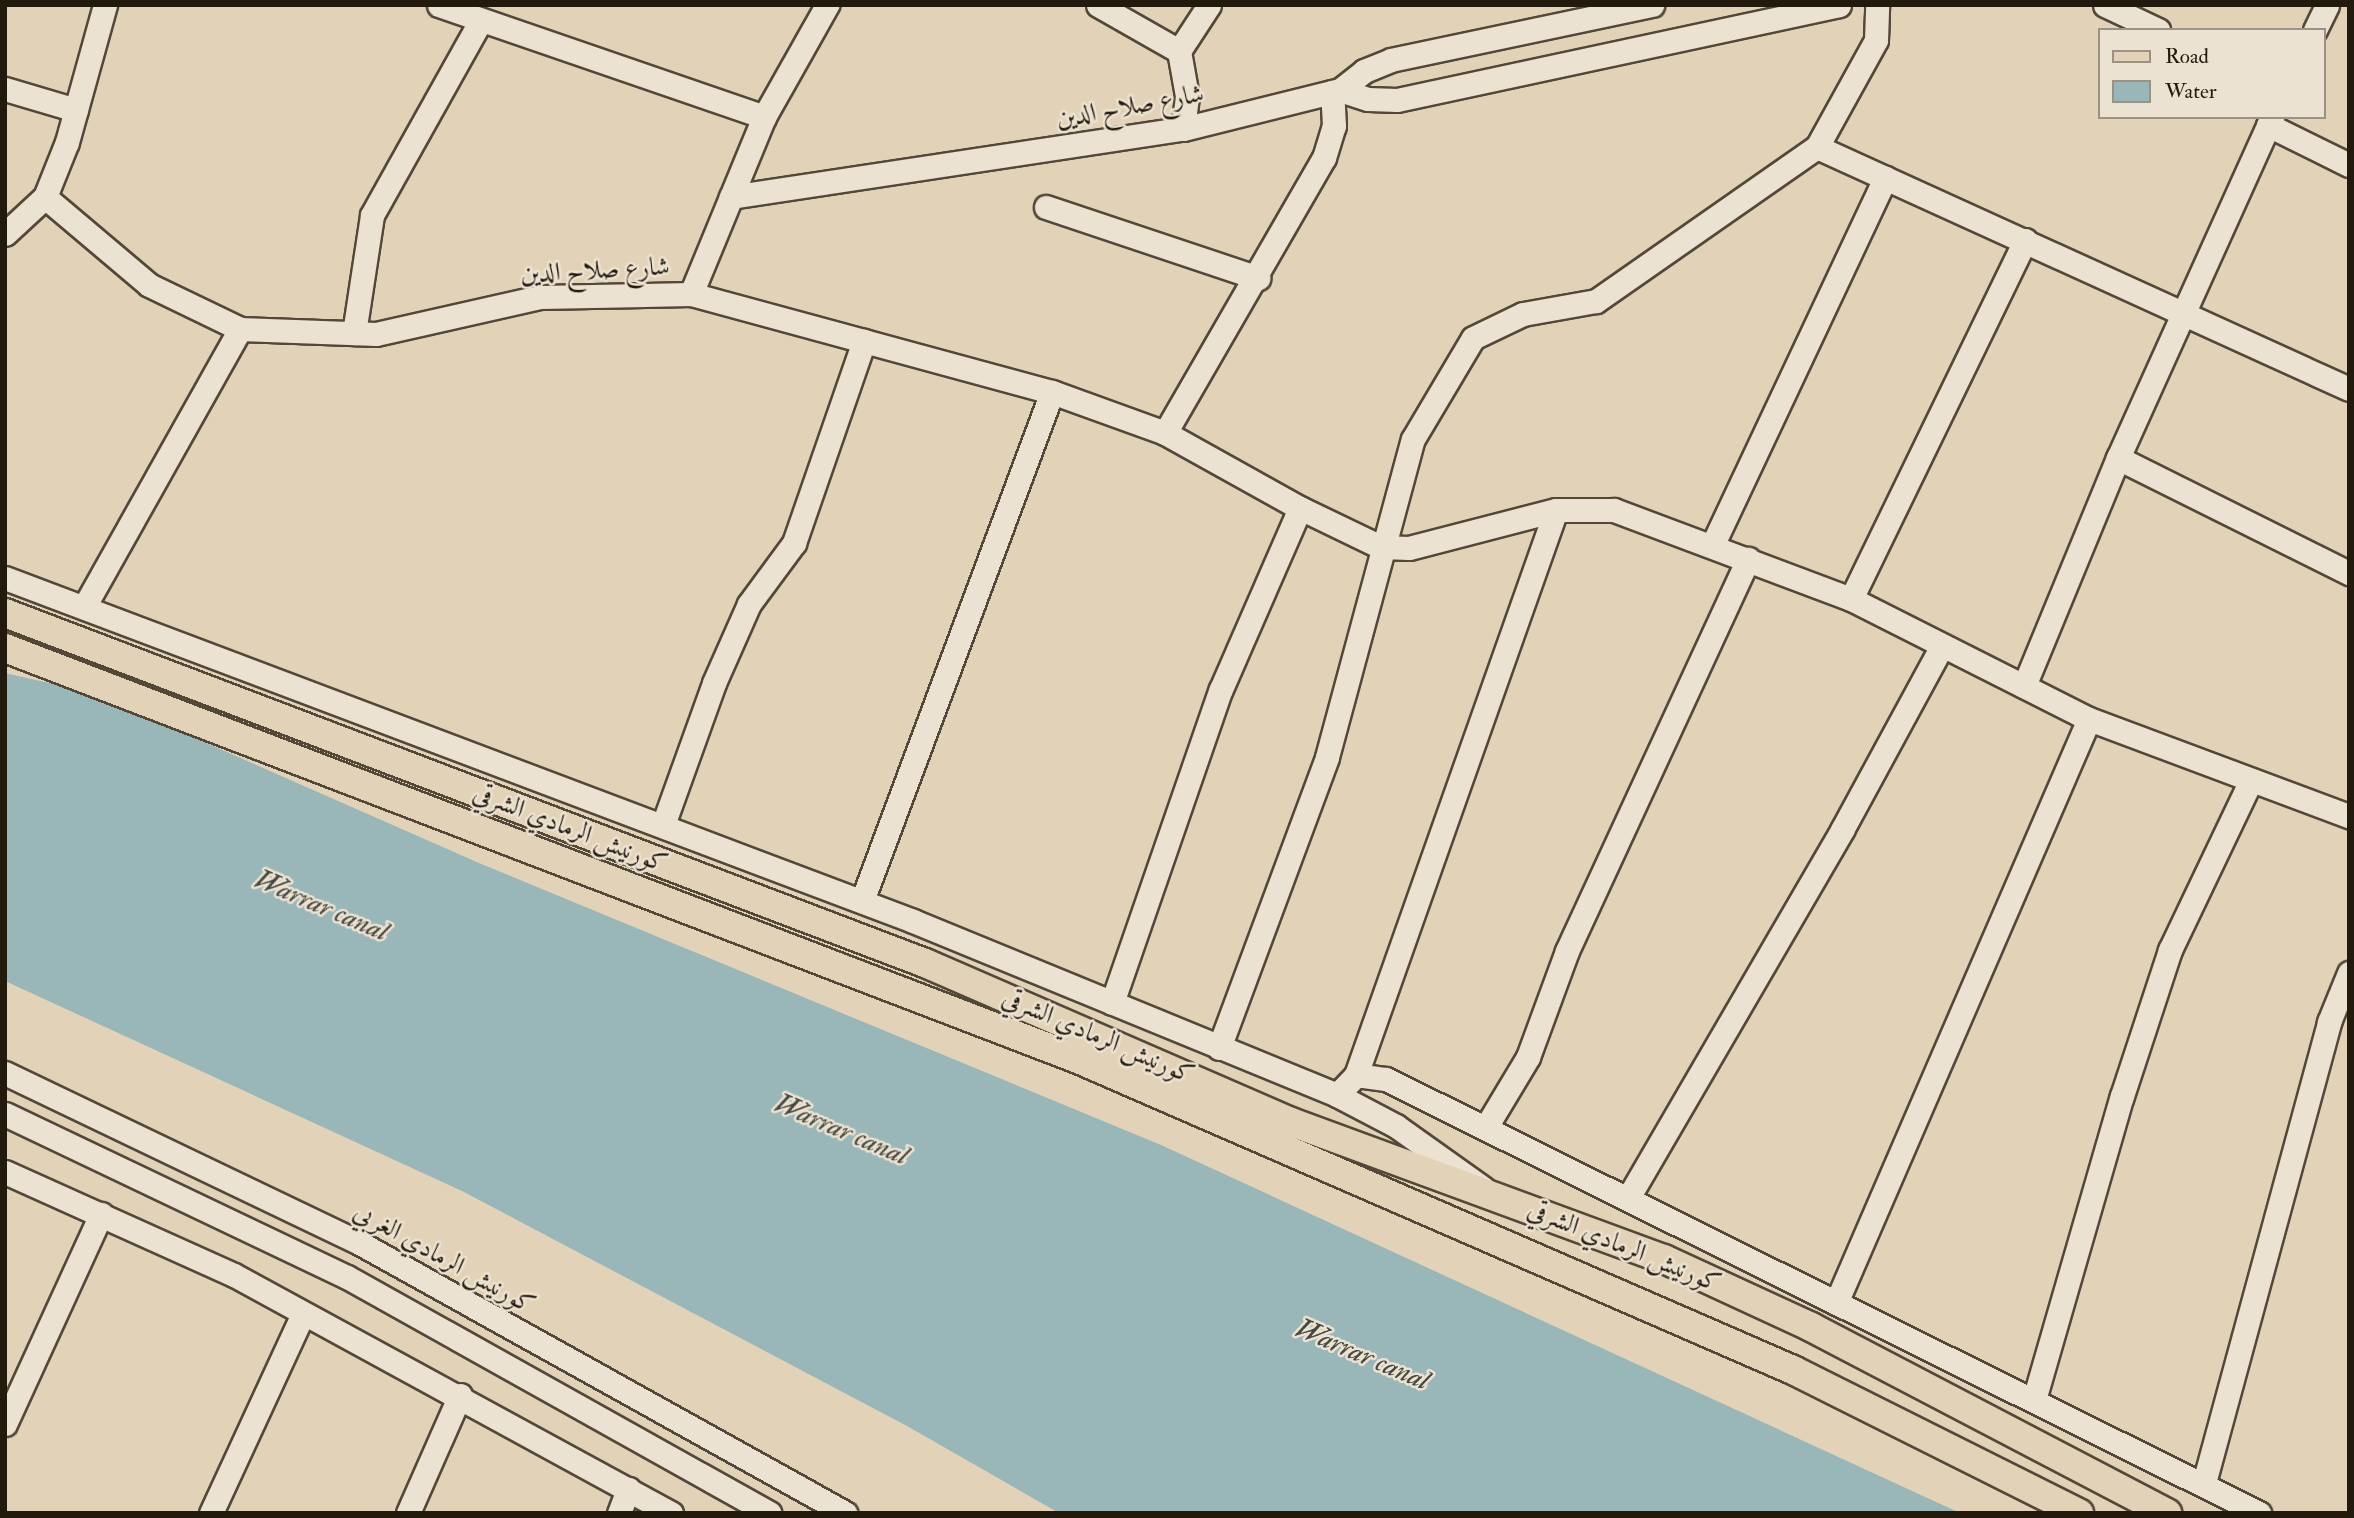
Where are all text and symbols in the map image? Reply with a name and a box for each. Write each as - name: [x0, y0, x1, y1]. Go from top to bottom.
- legend: [2098, 28, 2326, 119]
- text: Road: [2165, 43, 2209, 70]
- text: Water: [2165, 78, 2217, 105]
- street label: شارع صلاح الدين: [1054, 79, 1206, 135]
- street label: شارع صلاح الدين: [519, 252, 671, 290]
- street label: كورنيش الرمادي الشرقي: [468, 778, 672, 880]
- water label: Warrar canal: [249, 863, 393, 949]
- street label: كورنيش الرمادي الشرقي: [997, 982, 1199, 1092]
- water label: Warrar canal: [769, 1087, 913, 1173]
- street label: كورنيش الرمادي الشرقي: [1523, 1194, 1725, 1300]
- street label: كورنيش الرمادي الغربي: [348, 1196, 540, 1322]
- water label: Warrar canal: [1290, 1312, 1434, 1398]

